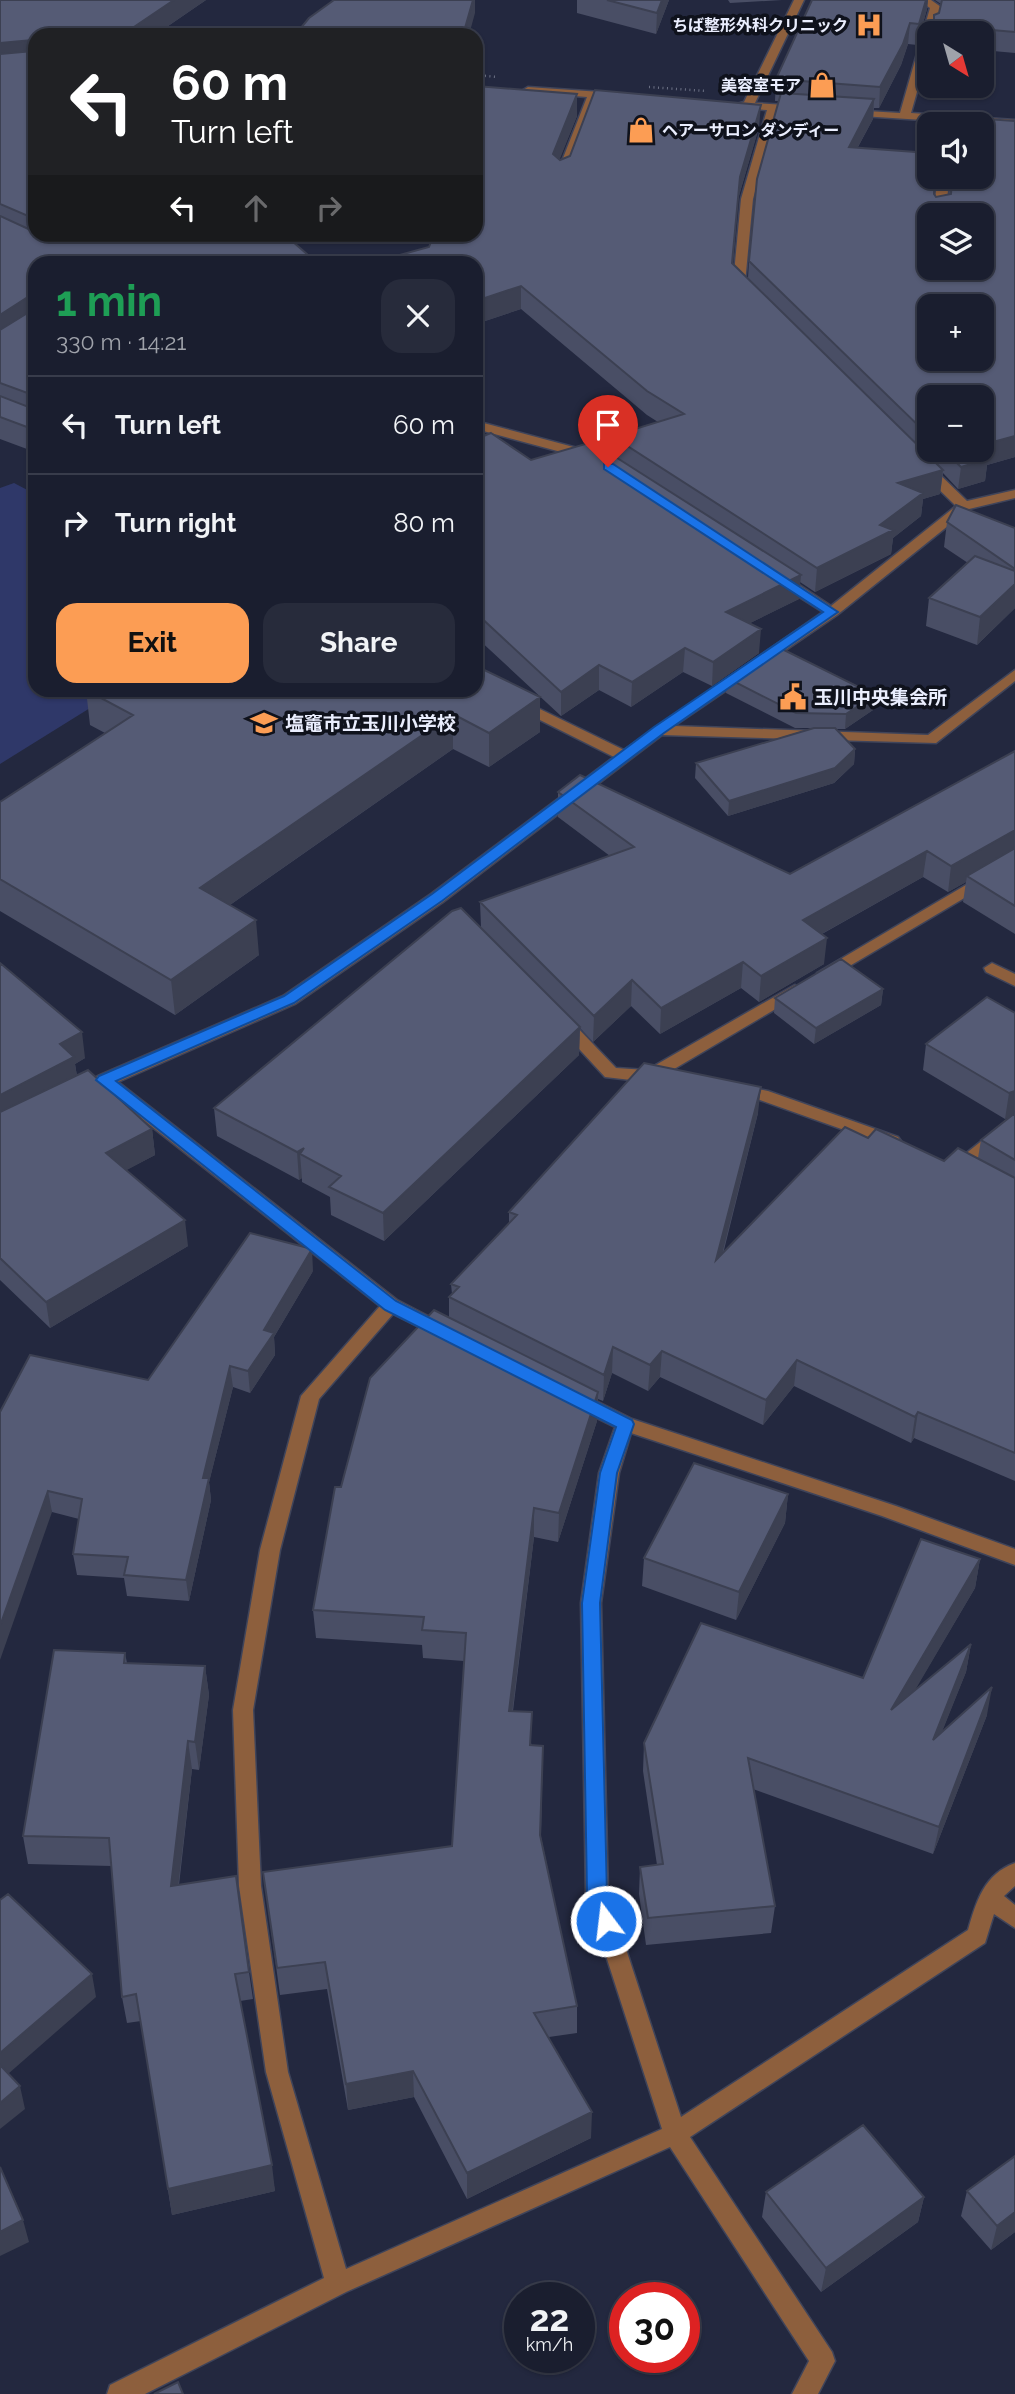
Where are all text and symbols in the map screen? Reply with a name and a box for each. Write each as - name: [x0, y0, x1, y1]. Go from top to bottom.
- hospital icon: ちば整形外科クリニック: [854, 10, 884, 40]
- place label: ちば整形外科クリニック: [672, 16, 848, 35]
- north arrow: [917, 21, 994, 98]
- map controls: [917, 21, 994, 462]
- text: 60 m: [171, 54, 288, 111]
- icon: left: [56, 56, 147, 147]
- shop icon: 美容室モア: [807, 70, 837, 100]
- place label: 美容室モア: [721, 76, 801, 95]
- button: sound: [917, 112, 994, 189]
- text: Turn left: [171, 113, 293, 150]
- shop icon: ヘアーサロン ダンディー: [626, 115, 656, 145]
- place label: ヘアーサロン ダンディー: [662, 121, 839, 140]
- icon: left: [164, 189, 202, 227]
- icon: ahead: [237, 189, 275, 227]
- icon: right: [310, 189, 348, 227]
- button: layers: [917, 203, 994, 280]
- text: 1 min: [56, 277, 162, 326]
- button: close: [381, 279, 455, 353]
- button: +: [917, 294, 994, 371]
- text: 330 m · 14:21: [56, 328, 186, 355]
- button: −: [917, 385, 994, 462]
- pin: [578, 395, 638, 467]
- icon: left: [56, 406, 94, 444]
- icon: arrive: [589, 406, 627, 444]
- text: Turn left: [115, 410, 221, 440]
- text: 60 m: [393, 410, 455, 440]
- icon: right: [56, 504, 94, 542]
- text: Turn right: [115, 508, 236, 538]
- text: 80 m: [393, 508, 455, 538]
- button: Exit: [56, 603, 249, 683]
- button: Share: [263, 603, 455, 683]
- public building icon: 玉川中央集会所: [778, 682, 808, 712]
- place label: 玉川中央集会所: [814, 686, 947, 708]
- school or university icon: 塩竈市立玉川小学校: [249, 708, 279, 738]
- place label: 塩竈市立玉川小学校: [285, 712, 456, 734]
- position arrow: [569, 1884, 643, 1958]
- speed limit sign: 30: [609, 2282, 700, 2373]
- text: 22: [530, 2298, 569, 2339]
- text: km/h: [526, 2334, 573, 2355]

